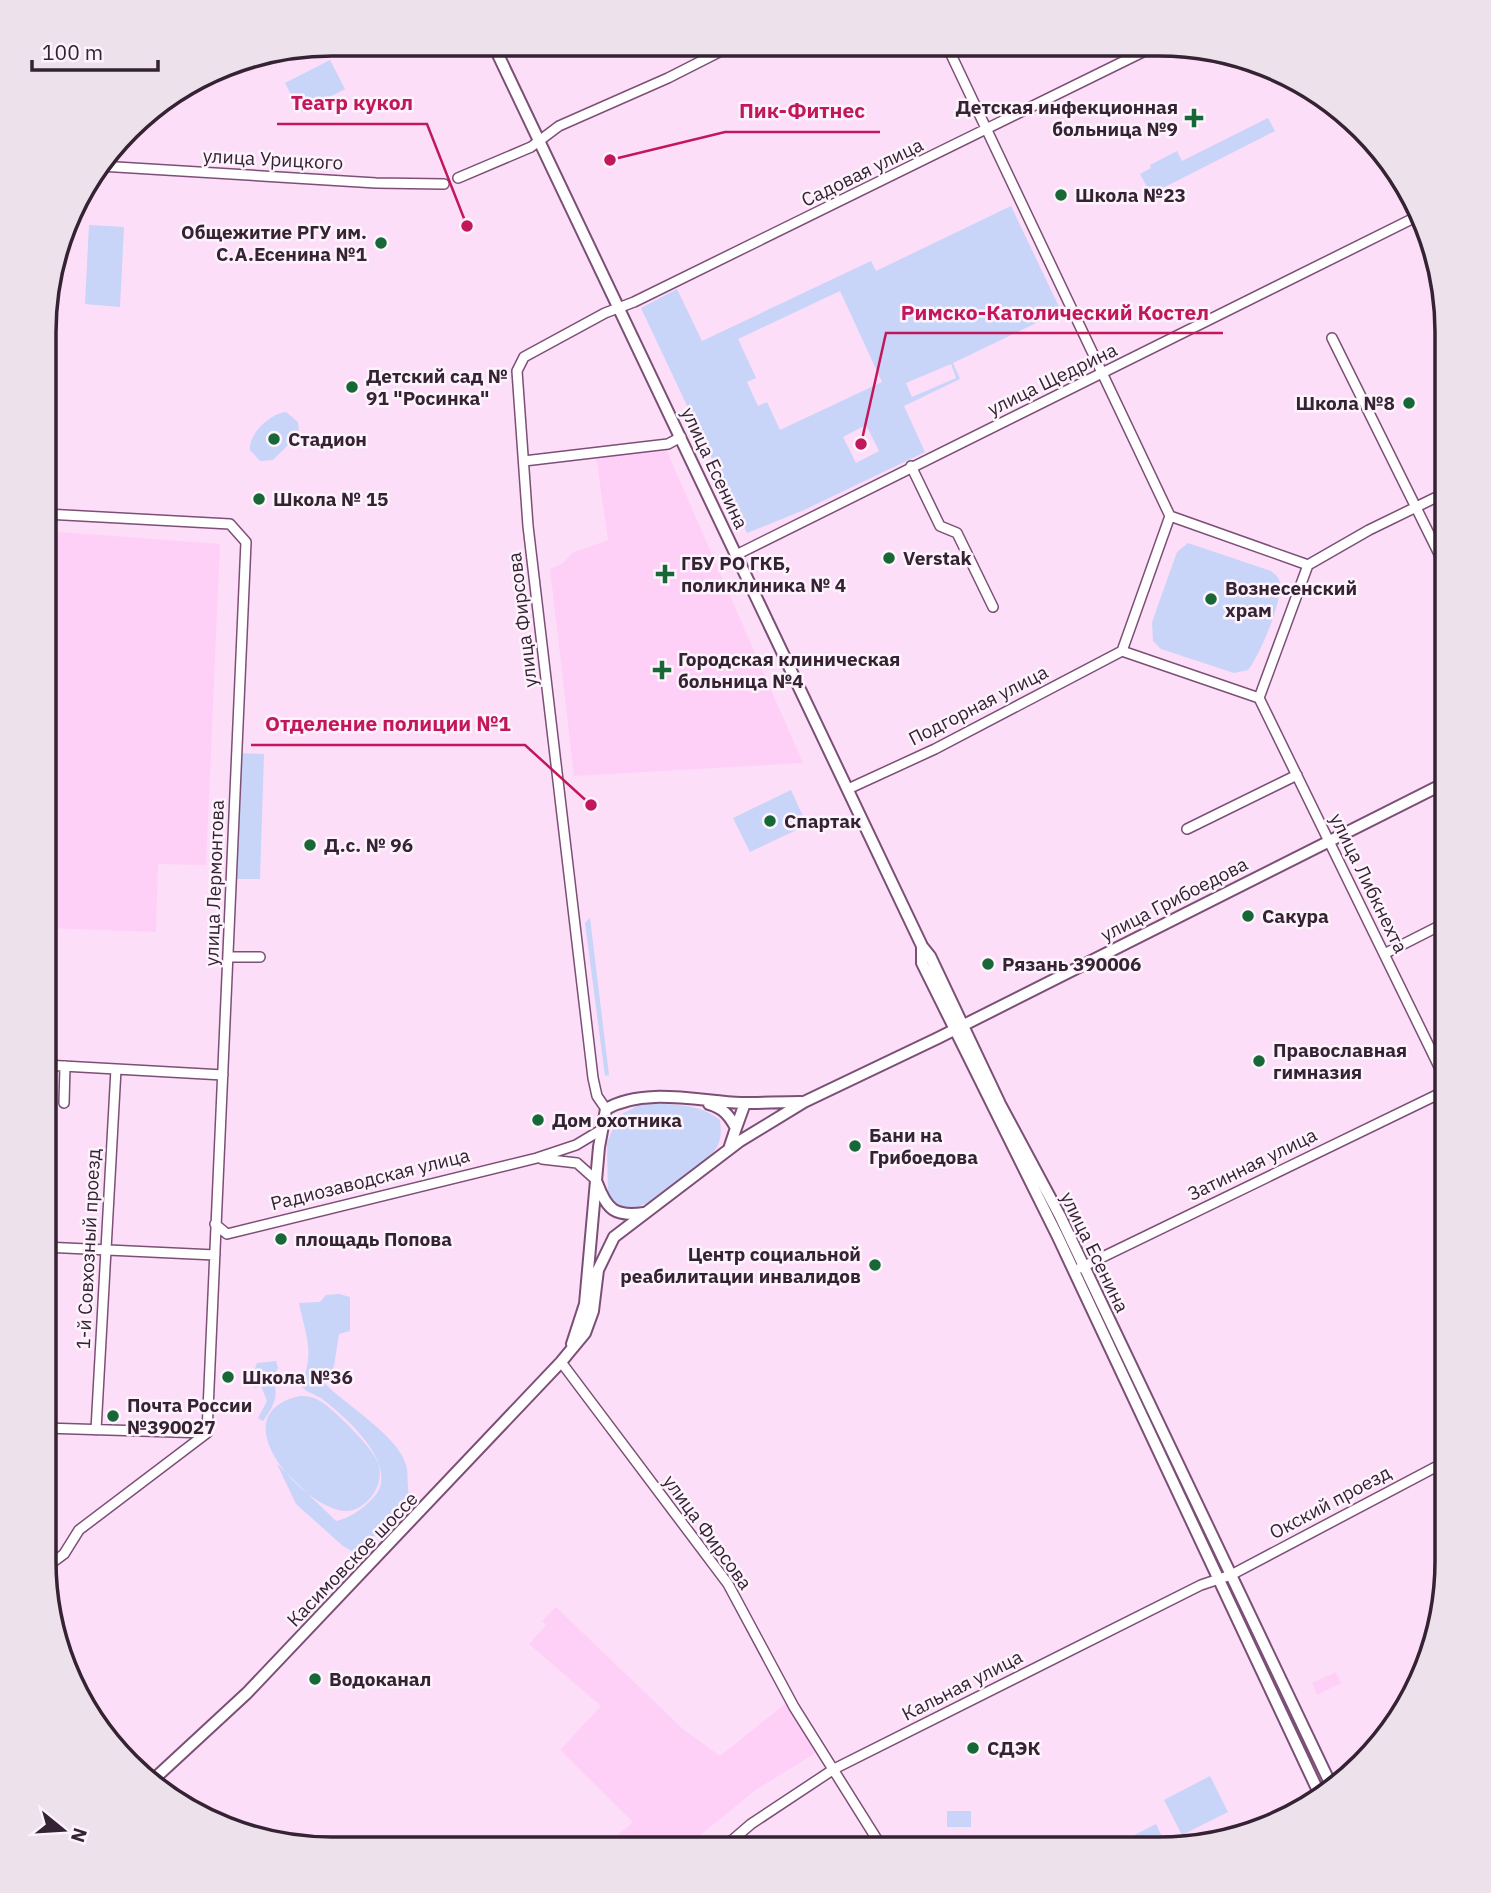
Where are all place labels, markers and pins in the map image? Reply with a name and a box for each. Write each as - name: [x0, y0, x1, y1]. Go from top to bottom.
- callout: Театр кукол: [277, 82, 427, 124]
- callout: Пик-Фитнес: [725, 90, 880, 132]
- place label: Детская инфекционная больница №9: [956, 95, 1178, 141]
- marker: Детская инфекционная больница №9: [1184, 108, 1204, 128]
- place label: Школа №23: [1075, 183, 1186, 207]
- marker: Школа №23: [1053, 187, 1069, 203]
- place label: Общежитие РГУ им. С.А.Есенина №1: [181, 220, 368, 266]
- marker: Общежитие РГУ им. С.А.Есенина №1: [373, 235, 389, 251]
- callout: Римско-Католический Костел: [886, 291, 1223, 333]
- place label: Детский сад № 91 "Росинка": [366, 364, 508, 410]
- marker: Детский сад № 91 "Росинка": [344, 379, 360, 395]
- place label: Школа №8: [1295, 391, 1395, 415]
- marker: Школа №8: [1401, 395, 1417, 411]
- place label: Стадион: [288, 427, 367, 451]
- marker: Стадион: [266, 431, 282, 447]
- place label: Школа № 15: [273, 487, 388, 511]
- marker: Школа № 15: [251, 491, 267, 507]
- place label: Verstak: [903, 546, 972, 570]
- marker: Verstak: [881, 550, 897, 566]
- place label: ГБУ РО ГКБ, поликлиника № 4: [681, 551, 846, 597]
- marker: ГБУ РО ГКБ, поликлиника № 4: [655, 564, 675, 584]
- place label: Вознесенский храм: [1225, 576, 1357, 622]
- marker: Вознесенский храм: [1203, 591, 1219, 607]
- place label: Городская клиническая больница №4: [678, 647, 900, 693]
- marker: Городская клиническая больница №4: [652, 660, 672, 680]
- callout: Отделение полиции №1: [251, 703, 525, 745]
- place label: Спартак: [784, 809, 861, 833]
- marker: Спартак: [762, 813, 778, 829]
- place label: Д.с. № 96: [324, 833, 413, 857]
- marker: Д.с. № 96: [302, 837, 318, 853]
- place label: Сакура: [1262, 904, 1329, 928]
- marker: Сакура: [1240, 908, 1256, 924]
- place label: Рязань 390006: [1002, 952, 1141, 976]
- marker: Рязань 390006: [980, 956, 996, 972]
- place label: Православная гимназия: [1273, 1038, 1407, 1084]
- marker: Православная гимназия: [1251, 1053, 1267, 1069]
- place label: Дом охотника: [552, 1108, 682, 1132]
- marker: Дом охотника: [530, 1112, 546, 1128]
- place label: Бани на Грибоедова: [869, 1123, 978, 1169]
- marker: Бани на Грибоедова: [847, 1138, 863, 1154]
- place label: площадь Попова: [295, 1227, 452, 1251]
- marker: площадь Попова: [273, 1231, 289, 1247]
- place label: Центр социальной реабилитации инвалидов: [620, 1242, 861, 1288]
- marker: Центр социальной реабилитации инвалидов: [867, 1257, 883, 1273]
- place label: Школа №36: [242, 1365, 353, 1389]
- marker: Школа №36: [220, 1369, 236, 1385]
- place label: Почта России №390027: [127, 1393, 252, 1439]
- marker: Почта России №390027: [105, 1408, 121, 1424]
- place label: Водоканал: [329, 1667, 431, 1691]
- marker: Водоканал: [307, 1671, 323, 1687]
- place label: СДЭК: [987, 1736, 1041, 1760]
- marker: СДЭК: [965, 1740, 981, 1756]

